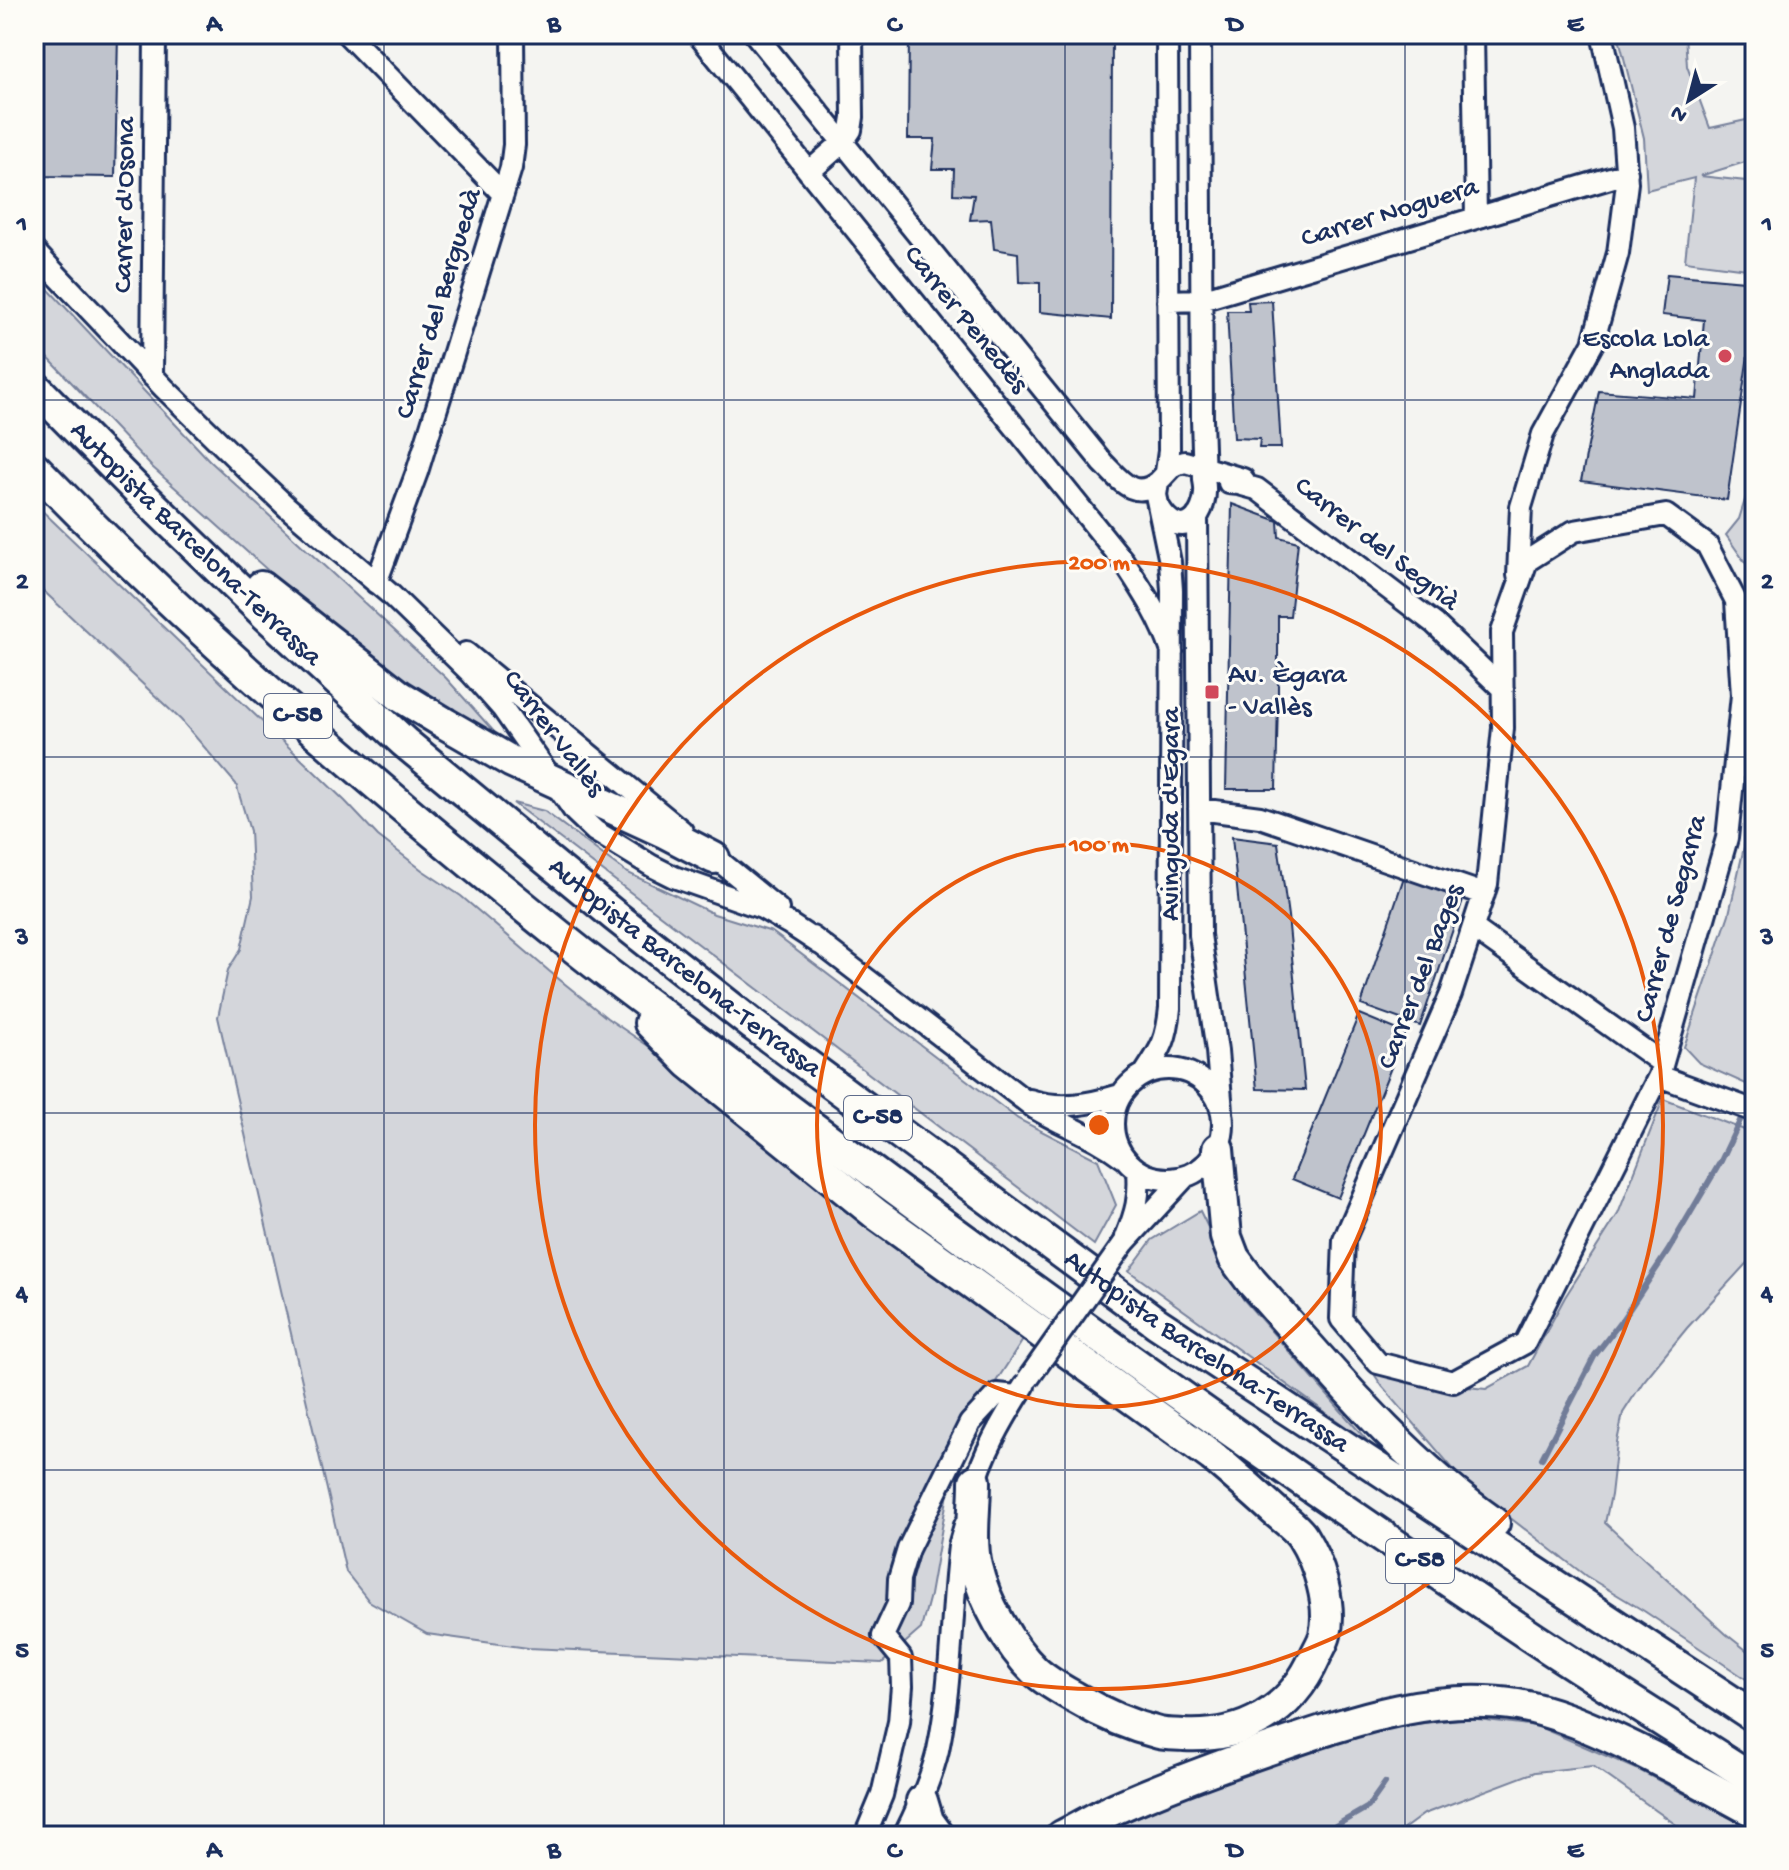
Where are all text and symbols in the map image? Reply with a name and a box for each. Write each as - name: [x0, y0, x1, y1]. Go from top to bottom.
- text: A: [205, 11, 223, 42]
- text: B: [546, 11, 562, 42]
- text: C: [887, 11, 904, 42]
- text: D: [1225, 11, 1245, 42]
- text: E: [1567, 11, 1585, 42]
- north arrow: [1649, 60, 1729, 140]
- text: N: [1666, 98, 1693, 128]
- street label: Carrer d'Osona: [108, 115, 144, 293]
- street label: Carrer Noguera: [1298, 171, 1484, 257]
- street label: Carrer del Berguedà: [389, 183, 491, 423]
- text: 1: [16, 211, 27, 242]
- text: 1: [1761, 211, 1772, 242]
- street label: Carrer Penedès: [895, 240, 1035, 401]
- place label: Escola Lola Anglada: [1582, 324, 1710, 389]
- marker: Escola Lola Anglada: [1716, 347, 1734, 365]
- street label: Autopista Barcelona-Terrassa: [62, 415, 329, 675]
- street label: Carrer del Segrià: [1287, 470, 1466, 620]
- text: 200 m: [1068, 550, 1130, 579]
- text: 2: [16, 568, 29, 599]
- text: 2: [1761, 568, 1774, 599]
- place label: Av. Ègara - Vallès: [1228, 660, 1348, 725]
- street label: Carrer Vallès: [495, 664, 612, 804]
- marker: Av. Ègara - Vallès: [1203, 683, 1221, 701]
- road number: C-58: [264, 694, 332, 738]
- street label: Avinguda d'Egara: [1156, 706, 1189, 921]
- street label: Carrer de Segarra: [1628, 810, 1716, 1026]
- text: 100 m: [1068, 832, 1129, 861]
- street label: Autopista Barcelona-Terrassa: [541, 851, 829, 1087]
- street label: Carrer del Bages: [1372, 879, 1473, 1074]
- text: 3: [14, 924, 29, 955]
- text: 3: [1759, 924, 1774, 955]
- road number: C-58: [844, 1096, 912, 1140]
- centre of rings: [1085, 1111, 1113, 1139]
- street label: Autopista Barcelona-Terrassa: [1057, 1243, 1356, 1462]
- text: 4: [15, 1280, 29, 1311]
- text: 4: [1760, 1280, 1774, 1311]
- road number: C-58: [1386, 1539, 1454, 1583]
- text: 5: [15, 1637, 29, 1668]
- text: 5: [1760, 1637, 1774, 1668]
- text: A: [205, 1837, 223, 1868]
- text: B: [546, 1837, 562, 1868]
- text: C: [887, 1837, 904, 1868]
- text: D: [1225, 1837, 1245, 1868]
- text: E: [1567, 1837, 1585, 1868]

